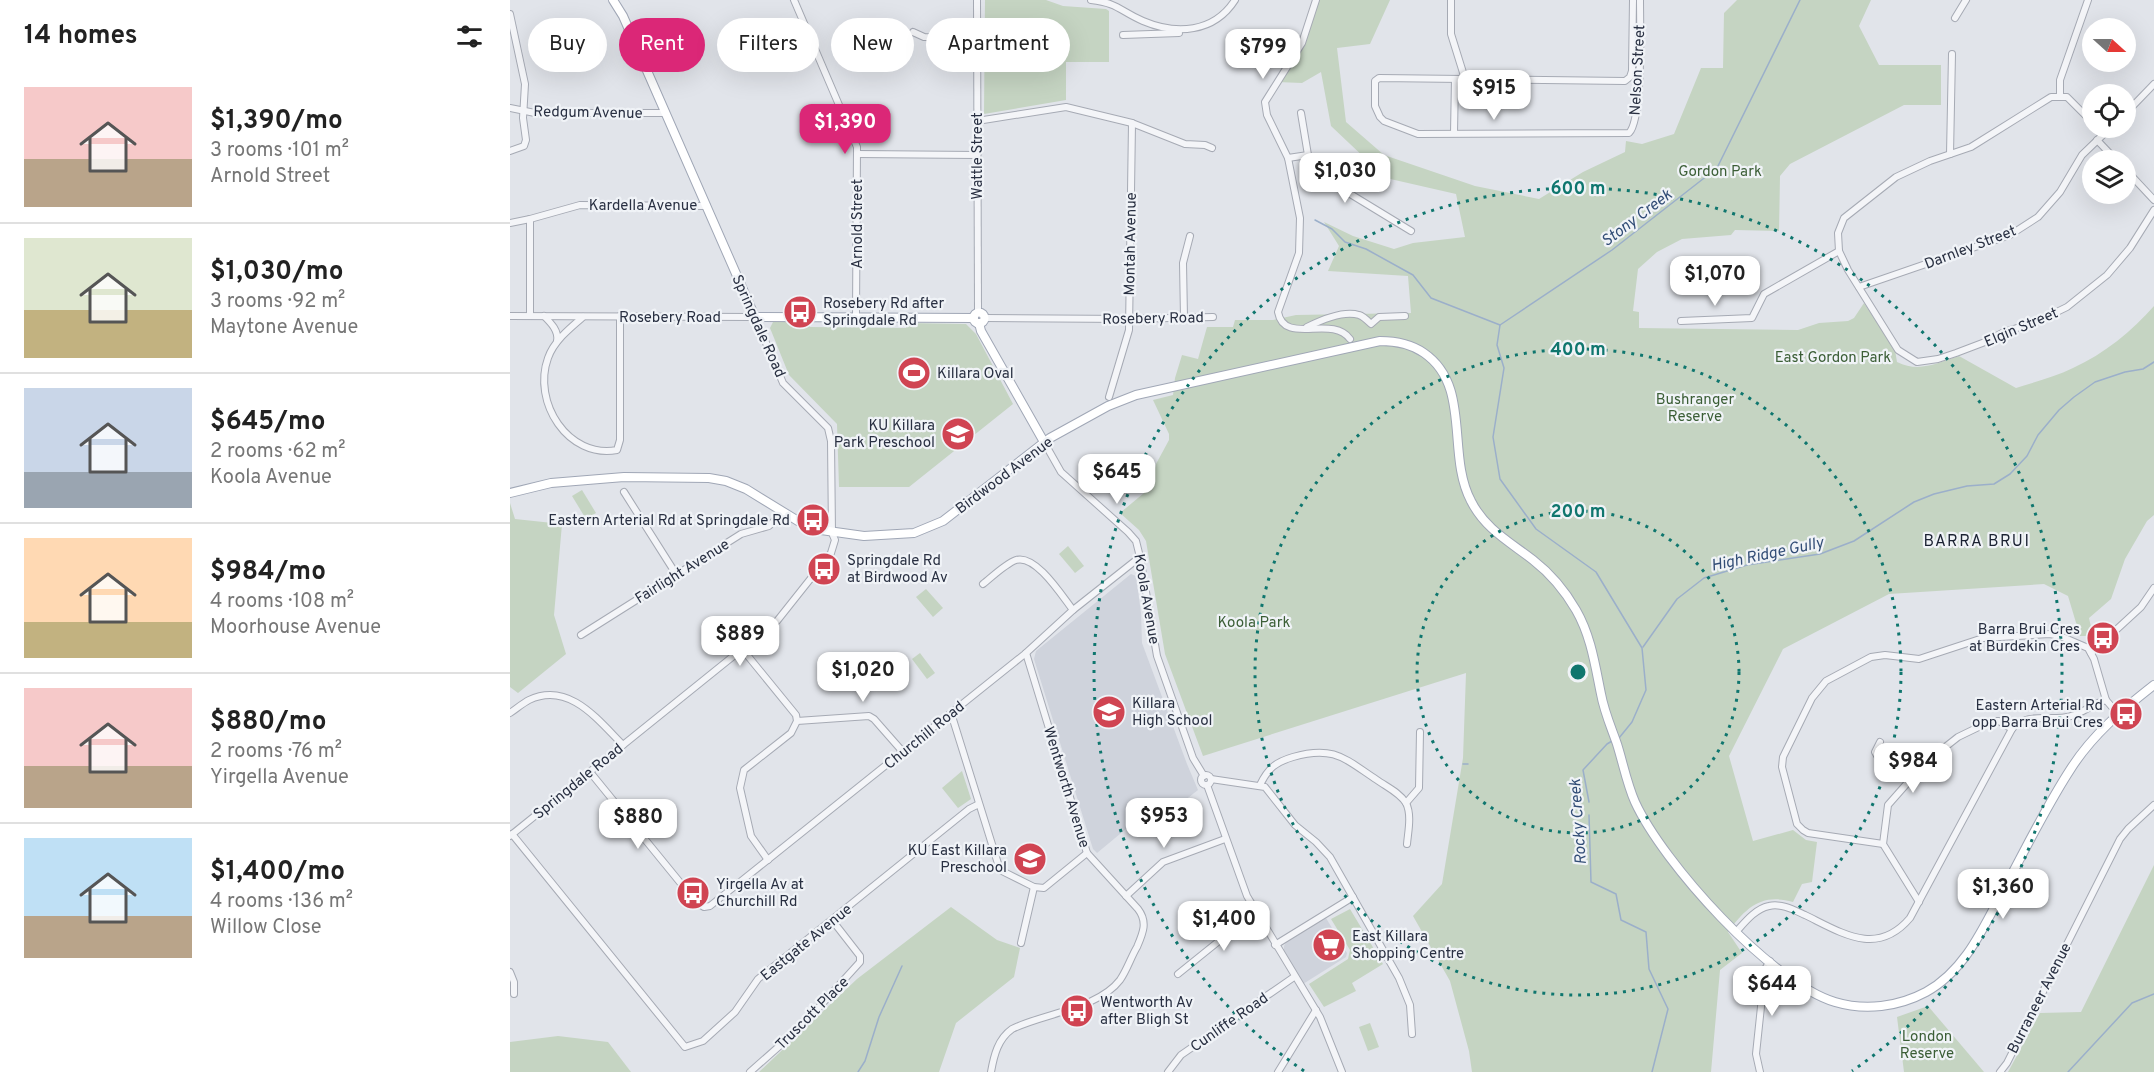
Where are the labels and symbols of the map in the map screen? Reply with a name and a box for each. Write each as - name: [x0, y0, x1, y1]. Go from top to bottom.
- north arrow: [2082, 18, 2136, 72]
- street label: Nelson Street: [1627, 24, 1650, 116]
- pin: $799: [1227, 29, 1299, 80]
- pin: $915: [1458, 70, 1530, 121]
- street label: Redgum Avenue: [533, 103, 643, 124]
- pin: $1,390: [796, 104, 894, 155]
- street label: Wattle Street: [969, 112, 988, 200]
- pin: $1,030: [1296, 153, 1394, 204]
- park label: Gordon Park: [1678, 163, 1762, 182]
- text: 600 m: [1550, 178, 1606, 201]
- street label: Arnold Street: [849, 179, 868, 269]
- water label: Stony Creek: [1598, 185, 1677, 252]
- street label: Montah Avenue: [1121, 192, 1142, 296]
- street label: Kardella Avenue: [589, 197, 697, 216]
- street label: Darnley Street: [1922, 222, 2019, 275]
- pin: $1,070: [1666, 256, 1764, 307]
- street label: Springdale Road: [726, 272, 789, 381]
- bus stop icon: Rosebery Rd after Springdale Rd: [782, 294, 818, 330]
- place label: Rosebery Rd after Springdale Rd: [823, 295, 944, 331]
- street label: Elgin Street: [1982, 304, 2061, 352]
- street label: Rosebery Road: [619, 309, 721, 328]
- street label: Rosebery Road: [1102, 309, 1204, 330]
- text: 400 m: [1550, 339, 1606, 362]
- park label: East Gordon Park: [1775, 349, 1891, 368]
- sports icon: Killara Oval: [896, 355, 932, 391]
- place label: Killara Oval: [937, 365, 1014, 384]
- park label: Bushranger Reserve: [1656, 391, 1734, 427]
- school or university icon: KU Killara Park Preschool: [940, 416, 976, 452]
- place label: KU Killara Park Preschool: [834, 417, 935, 453]
- street label: Birdwood Avenue: [953, 433, 1057, 519]
- pin: $645: [1081, 454, 1153, 505]
- text: 200 m: [1550, 501, 1606, 524]
- bus stop icon: Eastern Arterial Rd at Springdale Rd: [795, 502, 831, 538]
- place label: Eastern Arterial Rd at Springdale Rd: [548, 512, 790, 531]
- district label: BARRA BRUI: [1924, 532, 2030, 552]
- water label: High Ridge Gully: [1709, 533, 1827, 577]
- street label: Fairlight Avenue: [632, 536, 734, 609]
- bus stop icon: Springdale Rd at Birdwood Av: [806, 551, 842, 587]
- place label: Springdale Rd at Birdwood Av: [847, 552, 948, 588]
- street label: Koola Avenue: [1128, 553, 1163, 646]
- park label: Koola Park: [1218, 614, 1290, 633]
- pin: $889: [704, 616, 776, 667]
- bus stop icon: Barra Brui Cres at Burdekin Cres: [2085, 620, 2121, 656]
- place label: Barra Brui Cres at Burdekin Cres: [1969, 621, 2080, 657]
- pin: $1,020: [814, 652, 912, 703]
- centre of rings: [1568, 662, 1588, 682]
- school or university icon: Killara High School: [1091, 694, 1127, 730]
- place label: Killara High School: [1132, 695, 1213, 731]
- bus stop icon: Eastern Arterial Rd opp Barra Brui Cres: [2108, 696, 2144, 732]
- place label: Eastern Arterial Rd opp Barra Brui Cres: [1972, 697, 2103, 733]
- street label: Churchill Road: [881, 698, 969, 774]
- street label: Wentworth Avenue: [1038, 724, 1093, 850]
- street label: Springdale Road: [530, 740, 628, 824]
- pin: $984: [1877, 743, 1949, 794]
- water label: Rocky Creek: [1566, 777, 1592, 866]
- pin: $953: [1128, 798, 1200, 849]
- pin: $880: [602, 799, 674, 850]
- school or university icon: KU East Killara Preschool: [1012, 841, 1048, 877]
- place label: KU East Killara Preschool: [908, 842, 1007, 878]
- pin: $1,360: [1954, 869, 2052, 920]
- bus stop icon: Yirgella Av at Churchill Rd: [675, 875, 711, 911]
- place label: Yirgella Av at Churchill Rd: [716, 876, 804, 912]
- street label: Eastgate Avenue: [757, 901, 856, 986]
- pin: $1,400: [1175, 901, 1273, 952]
- supermarket icon: East Killara Shopping Centre: [1311, 927, 1347, 963]
- place label: East Killara Shopping Centre: [1352, 928, 1464, 964]
- street label: Burraneer Avenue: [2004, 940, 2076, 1057]
- pin: $644: [1736, 966, 1808, 1017]
- street label: Truscott Place: [772, 973, 854, 1055]
- street label: Cunliffe Road: [1187, 989, 1273, 1057]
- bus stop icon: Wentworth Av after Bligh St: [1059, 993, 1095, 1029]
- place label: Wentworth Av after Bligh St: [1100, 994, 1193, 1030]
- park label: London Reserve: [1900, 1028, 1954, 1064]

